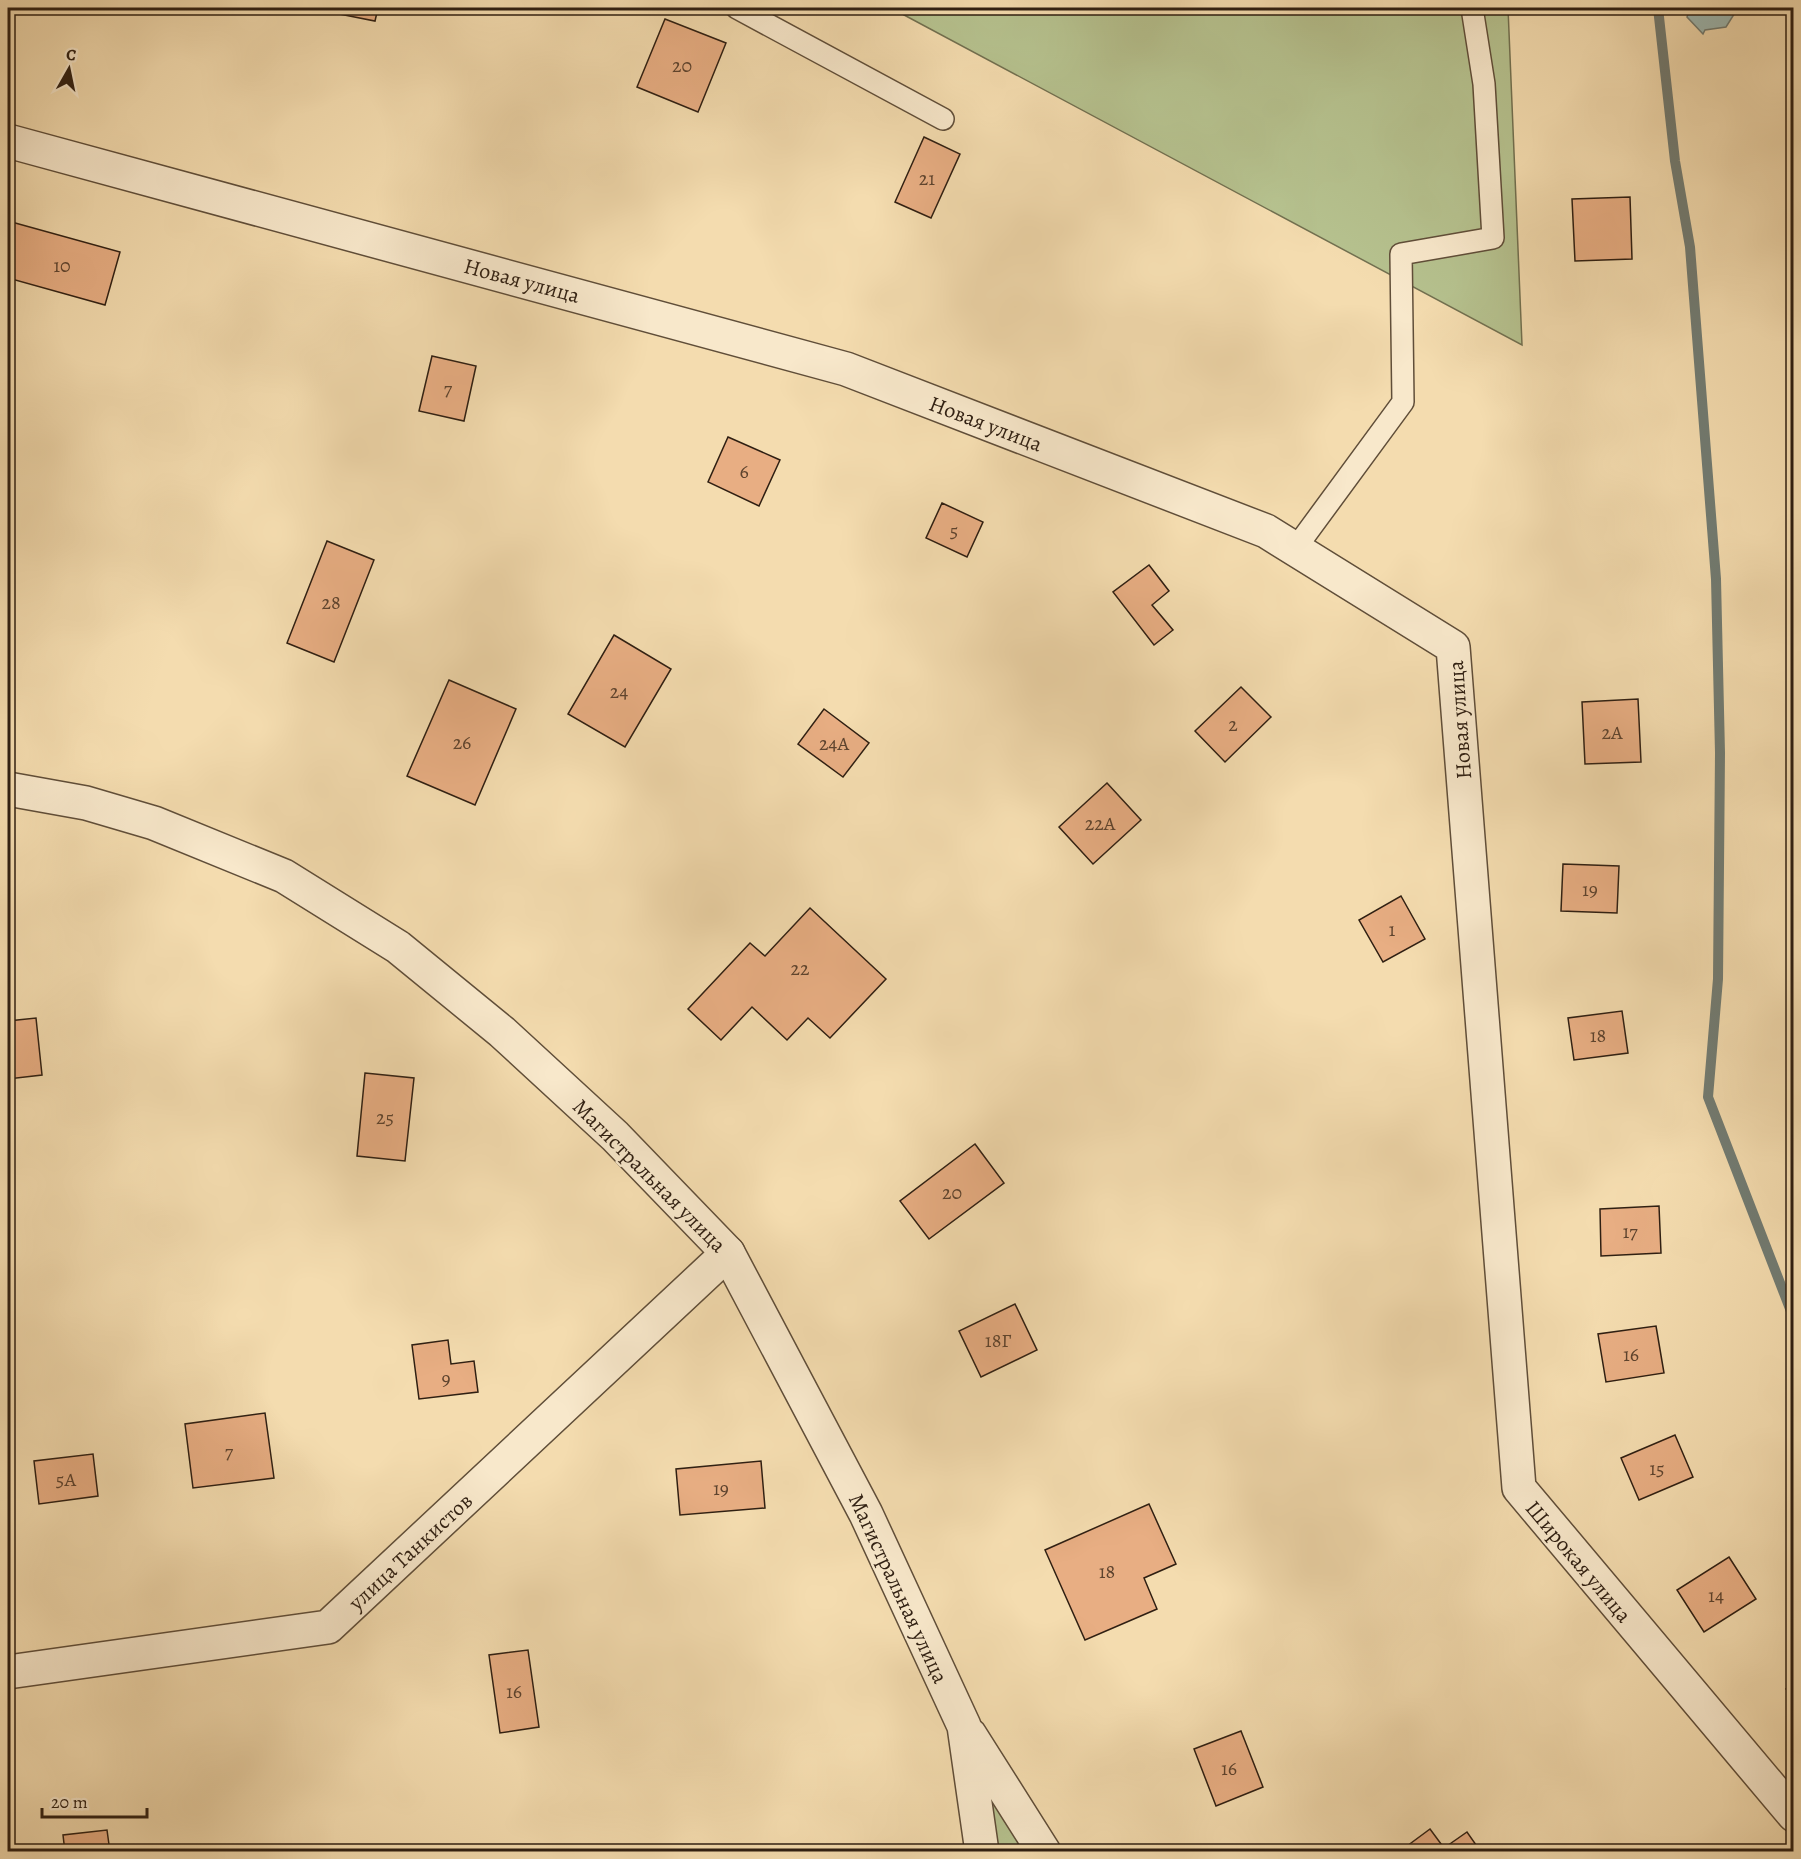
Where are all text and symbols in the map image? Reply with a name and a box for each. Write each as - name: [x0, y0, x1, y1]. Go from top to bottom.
- north arrow: [39, 39, 99, 99]
- text: С: [65, 44, 78, 67]
- house number: 20: [672, 52, 692, 79]
- house number: 21: [919, 165, 935, 192]
- street label: Новая улица: [460, 251, 584, 311]
- house number: 10: [53, 252, 71, 279]
- house number: 7: [444, 375, 453, 402]
- street label: Новая улица: [925, 389, 1047, 460]
- house number: 6: [739, 458, 749, 485]
- house number: 5: [950, 517, 958, 544]
- house number: 28: [321, 589, 341, 616]
- street label: Новая улица: [1441, 659, 1479, 780]
- house number: 24: [610, 678, 628, 705]
- house number: 2: [1228, 711, 1238, 738]
- house number: 2А: [1601, 719, 1623, 746]
- house number: 26: [453, 729, 471, 756]
- house number: 24А: [819, 730, 849, 757]
- house number: 22А: [1085, 810, 1116, 837]
- house number: 19: [1582, 876, 1598, 903]
- house number: 1: [1389, 916, 1396, 943]
- house number: 22: [791, 955, 810, 982]
- house number: 18: [1590, 1022, 1606, 1049]
- street label: Магистральная улица: [566, 1092, 733, 1260]
- house number: 25: [376, 1104, 394, 1131]
- house number: 20: [942, 1179, 962, 1206]
- house number: 17: [1622, 1218, 1638, 1245]
- house number: 18Г: [985, 1327, 1011, 1354]
- house number: 16: [1623, 1341, 1639, 1368]
- house number: 9: [441, 1365, 451, 1392]
- house number: 7: [225, 1438, 234, 1465]
- house number: 15: [1649, 1455, 1665, 1482]
- house number: 5А: [56, 1466, 76, 1493]
- house number: 19: [713, 1475, 729, 1502]
- street label: улица Танкистов: [341, 1486, 479, 1618]
- street label: Магистральная улица: [841, 1489, 956, 1689]
- street label: Широкая улица: [1518, 1494, 1639, 1630]
- house number: 18: [1099, 1558, 1115, 1585]
- house number: 14: [1708, 1582, 1724, 1609]
- house number: 16: [506, 1678, 522, 1705]
- house number: 16: [1221, 1755, 1237, 1782]
- scale bar: [42, 1781, 147, 1819]
- text: 20 m: [51, 1790, 88, 1814]

